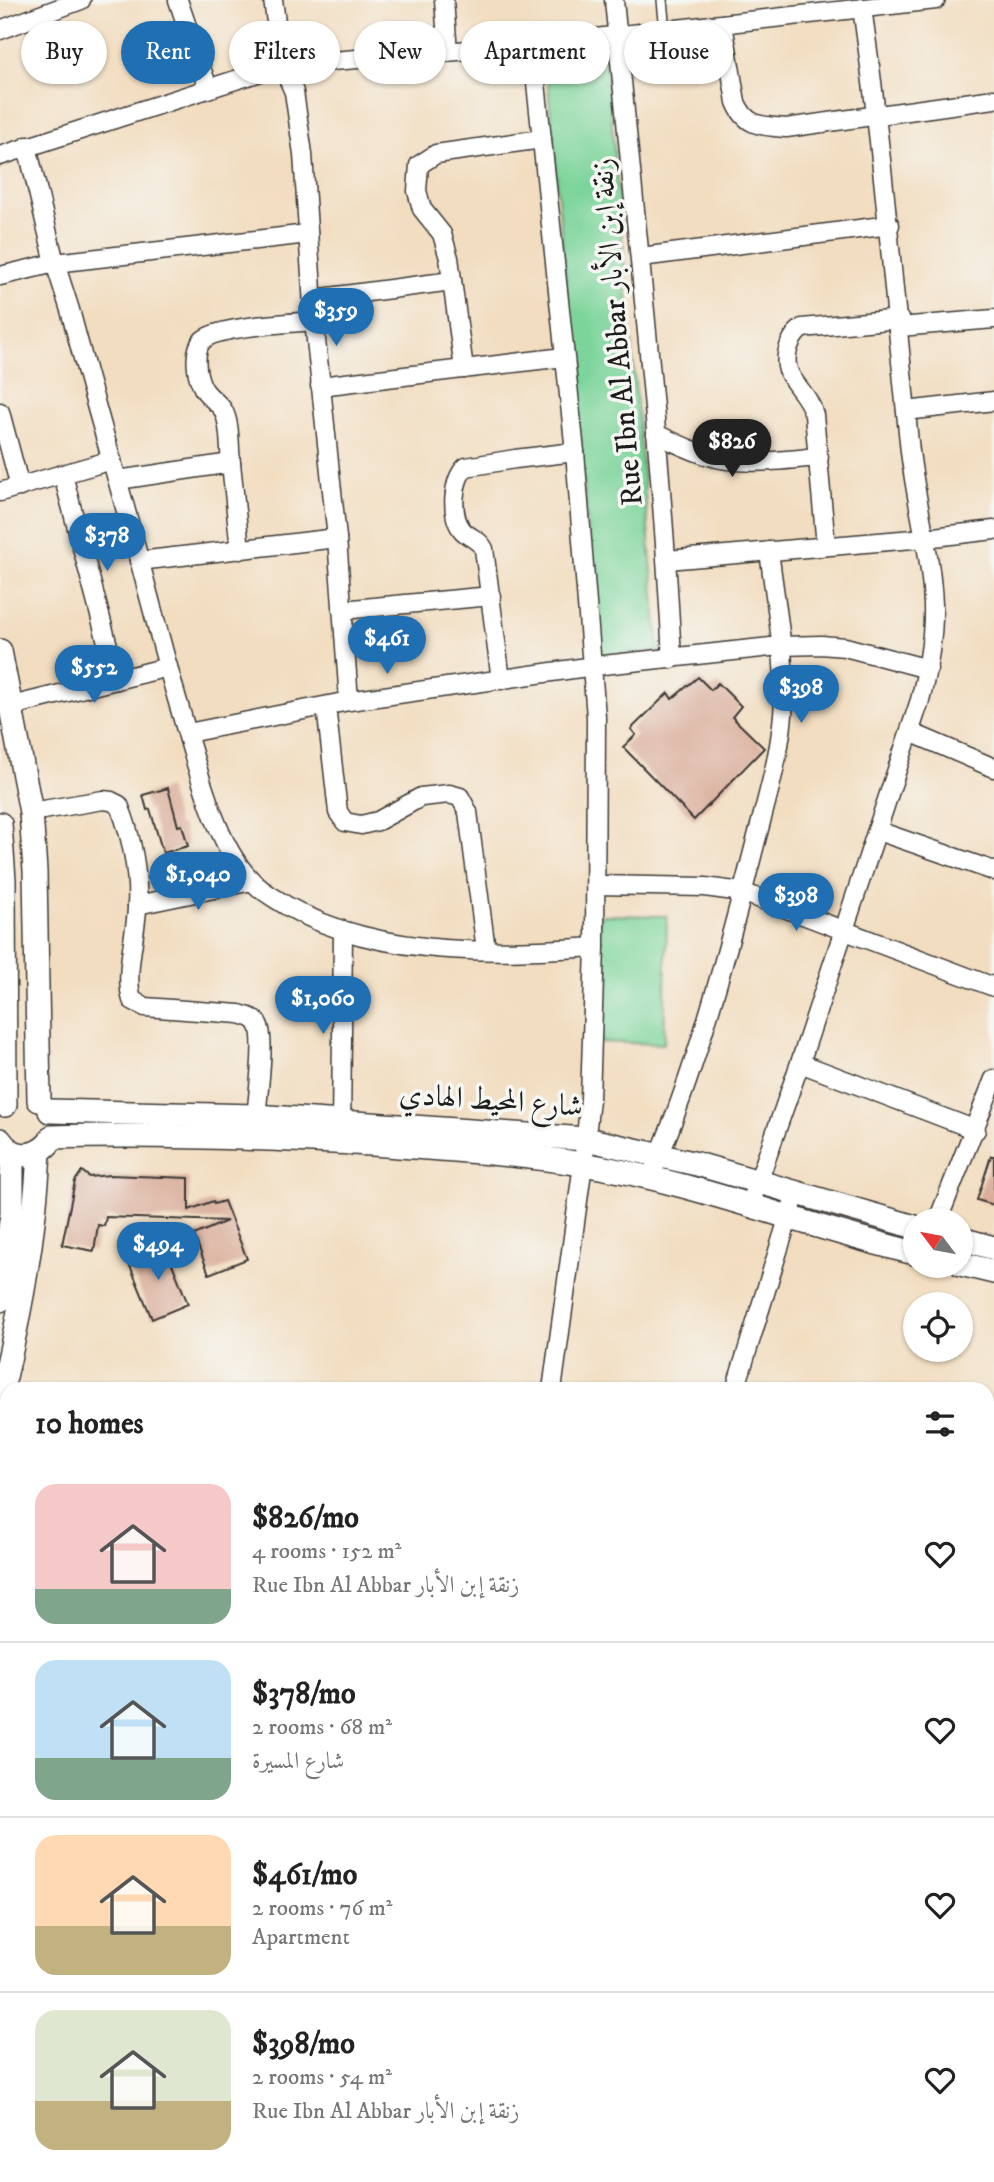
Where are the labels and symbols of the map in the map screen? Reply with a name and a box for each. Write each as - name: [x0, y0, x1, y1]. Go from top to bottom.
- street label: Rue Ibn Al Abbar زنقة إبن الأبار: [580, 157, 652, 508]
- pin: $359: [295, 288, 377, 348]
- pin: $826: [691, 420, 773, 479]
- pin: $378: [66, 514, 148, 573]
- pin: $461: [346, 616, 428, 676]
- pin: $552: [53, 646, 135, 705]
- pin: $398: [760, 666, 842, 725]
- pin: $1,040: [141, 852, 255, 912]
- pin: $398: [755, 874, 837, 933]
- pin: $1,060: [266, 976, 380, 1036]
- street label: شارع المحيط الهادي: [398, 1076, 584, 1131]
- north arrow: [903, 1208, 973, 1278]
- pin: $494: [117, 1222, 199, 1282]

